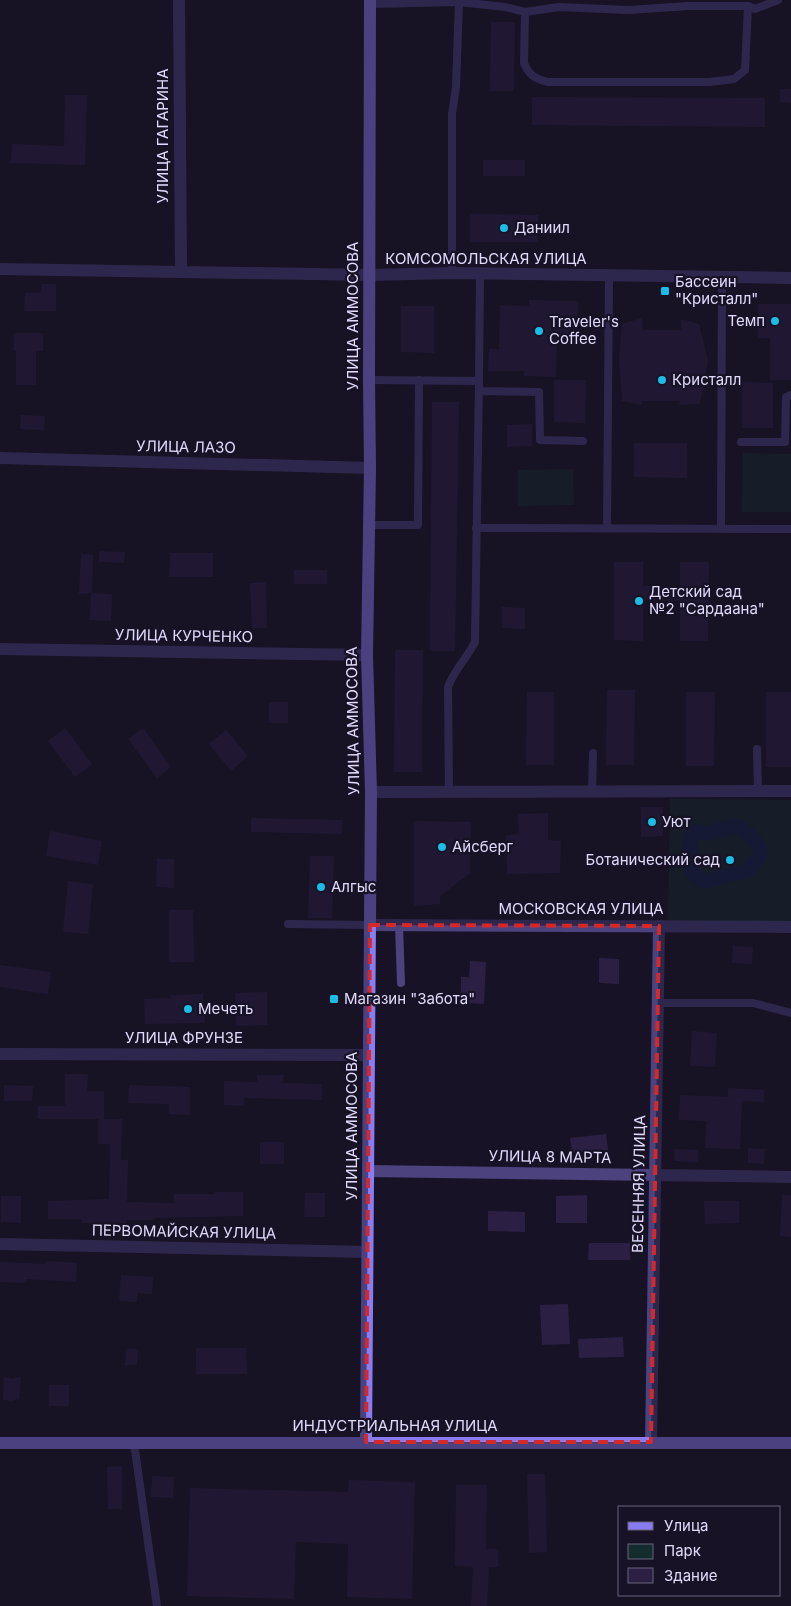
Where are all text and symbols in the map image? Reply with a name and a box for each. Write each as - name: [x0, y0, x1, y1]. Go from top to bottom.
- street label: УЛИЦА ГАГАРИНА: [153, 68, 172, 204]
- place label: Даниил: [514, 218, 570, 237]
- marker: Даниил: [498, 222, 510, 234]
- street label: УЛИЦА АММОСОВА: [343, 242, 362, 390]
- street label: КОМСОМОЛЬСКАЯ УЛИЦА: [385, 249, 587, 268]
- place label: Бассеин "Кристалл": [675, 272, 758, 308]
- marker: Бассеин "Кристалл": [659, 285, 671, 297]
- place label: Темп: [727, 311, 765, 330]
- place label: Traveler's Coffee: [549, 312, 619, 348]
- marker: Темп: [769, 315, 781, 327]
- marker: Traveler's Coffee: [533, 325, 545, 337]
- place label: Кристалл: [672, 370, 741, 389]
- marker: Кристалл: [656, 374, 668, 386]
- street label: УЛИЦА ЛАЗО: [136, 436, 236, 457]
- place label: Детский сад №2 "Сардаана": [649, 582, 765, 618]
- marker: Детский сад №2 "Сардаана": [633, 595, 645, 607]
- street label: УЛИЦА КУРЧЕНКО: [115, 625, 253, 646]
- street label: УЛИЦА АММОСОВА: [342, 646, 363, 796]
- place label: Уют: [662, 812, 690, 831]
- marker: Уют: [646, 816, 658, 828]
- place label: Айсберг: [452, 837, 514, 856]
- marker: Айсберг: [436, 841, 448, 853]
- place label: Ботанический сад: [586, 850, 720, 869]
- marker: Ботанический сад: [724, 854, 736, 866]
- place label: Алгыс: [331, 877, 376, 896]
- marker: Алгыс: [315, 881, 327, 893]
- street label: МОСКОВСКАЯ УЛИЦА: [498, 899, 664, 918]
- place label: Магазин "Забота": [344, 989, 475, 1008]
- marker: Магазин "Забота": [328, 993, 340, 1005]
- place label: Мечеть: [198, 999, 253, 1018]
- marker: Мечеть: [182, 1003, 194, 1015]
- street label: УЛИЦА ФРУНЗЕ: [125, 1028, 243, 1047]
- street label: УЛИЦА АММОСОВА: [342, 1052, 361, 1200]
- street label: ВЕСЕННЯЯ УЛИЦА: [628, 1115, 649, 1253]
- street label: УЛИЦА 8 МАРТА: [488, 1146, 612, 1167]
- street label: ПЕРВОМАЙСКАЯ УЛИЦА: [92, 1220, 276, 1243]
- street label: ИНДУСТРИАЛЬНАЯ УЛИЦА: [293, 1416, 497, 1435]
- legend: [618, 1506, 781, 1596]
- text: Улица: [664, 1516, 708, 1535]
- text: Парк: [664, 1541, 701, 1560]
- text: Здание: [664, 1566, 718, 1585]

